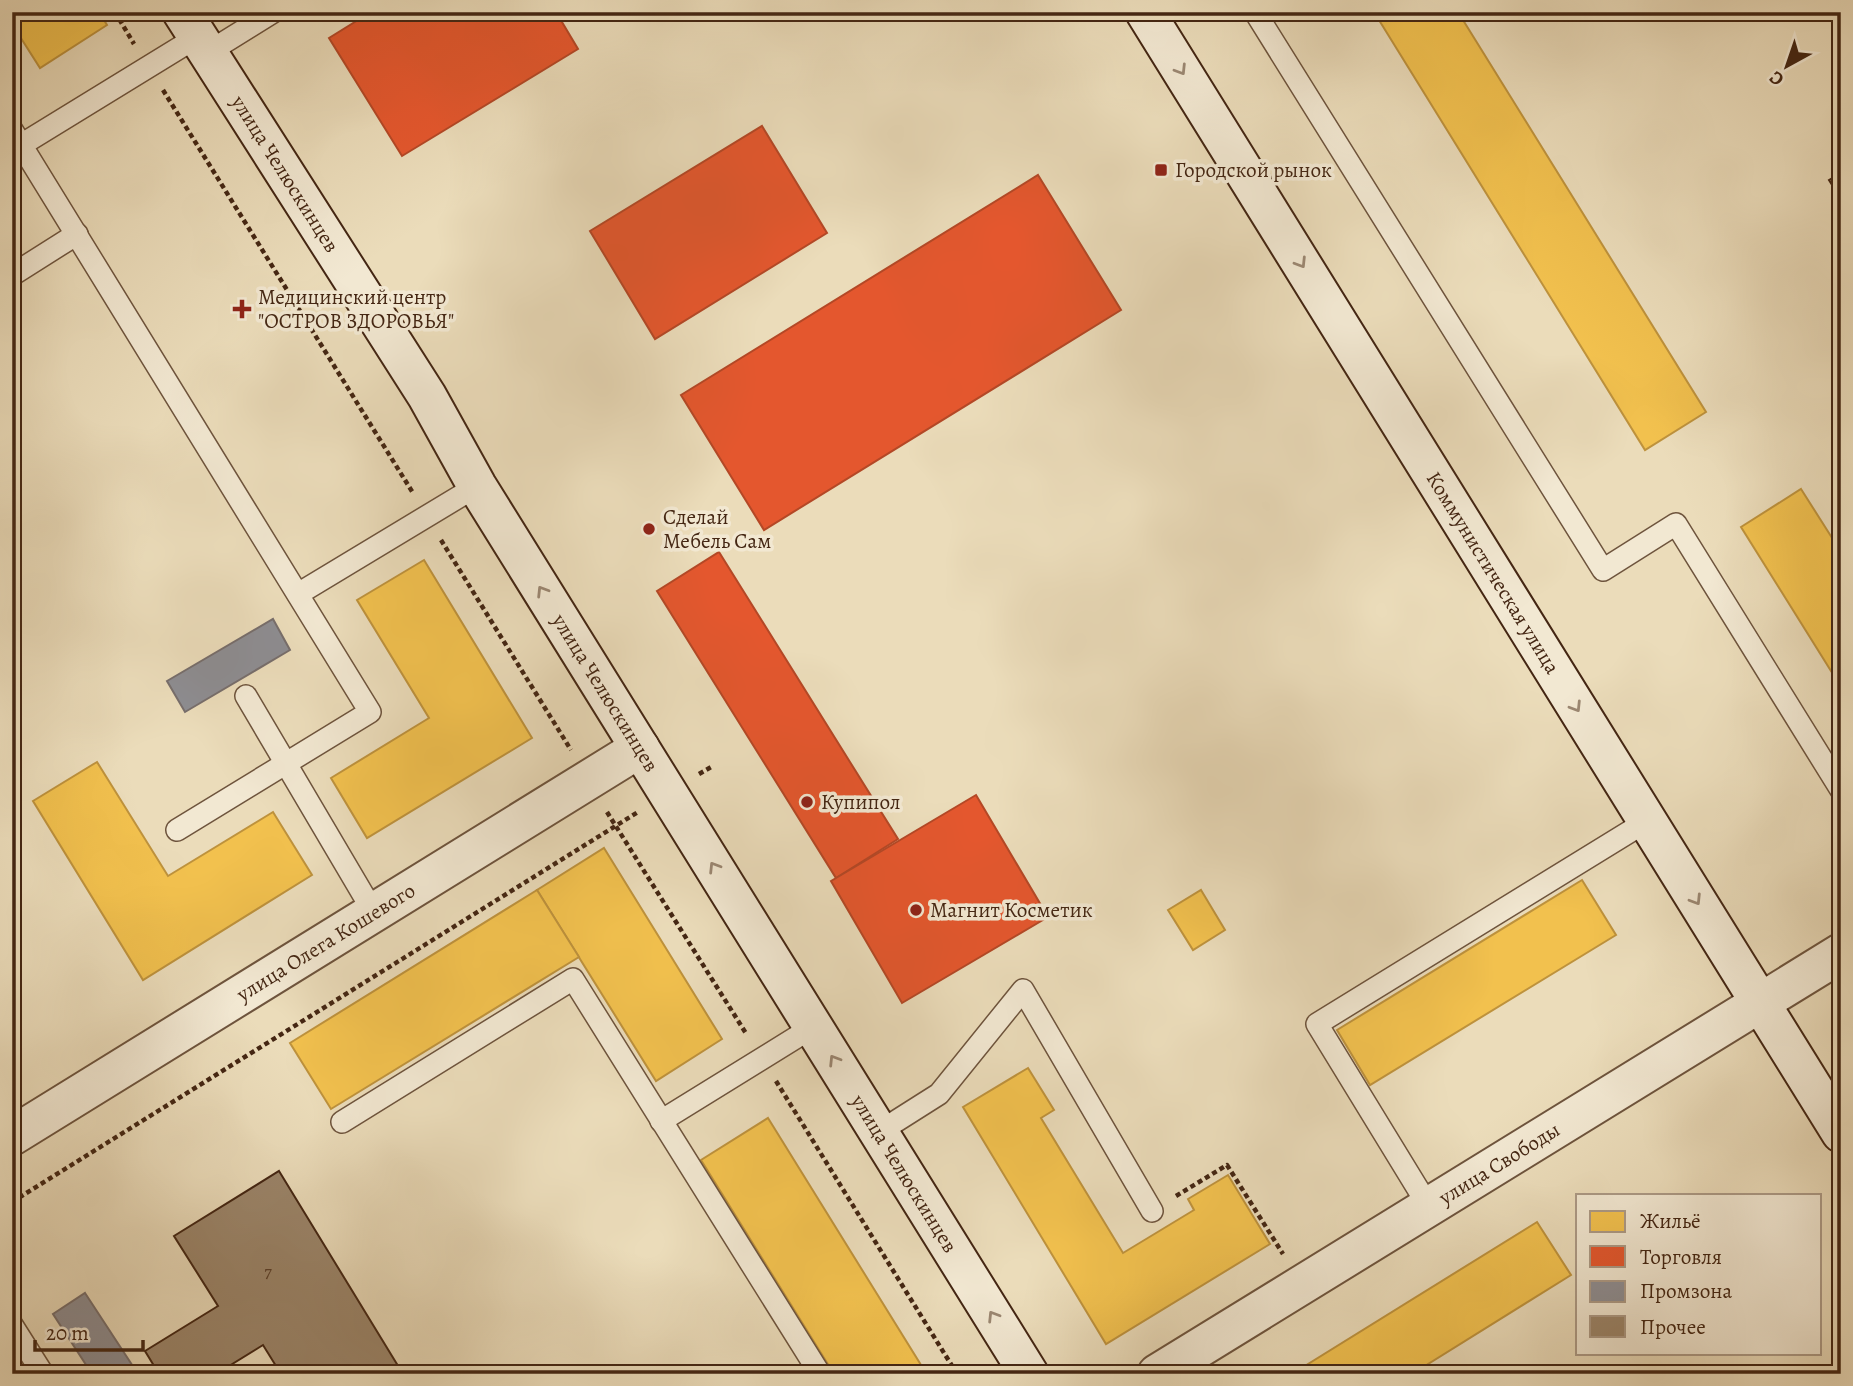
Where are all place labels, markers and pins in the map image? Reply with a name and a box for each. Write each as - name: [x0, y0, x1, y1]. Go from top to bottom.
- place label: Городской рынок: [1175, 156, 1332, 184]
- marker: Городской рынок: [1153, 162, 1169, 178]
- place label: Медицинский центр "ОСТРОВ ЗДОРОВЬЯ": [258, 283, 454, 335]
- marker: Медицинский центр "ОСТРОВ ЗДОРОВЬЯ": [232, 299, 252, 319]
- place label: Сделай Мебель Сам: [663, 503, 771, 555]
- marker: Сделай Мебель Сам: [641, 521, 657, 537]
- place label: Купипол: [821, 788, 901, 816]
- marker: Купипол: [799, 794, 815, 810]
- place label: Магнит Косметик: [930, 896, 1093, 924]
- marker: Магнит Косметик: [908, 902, 924, 918]

